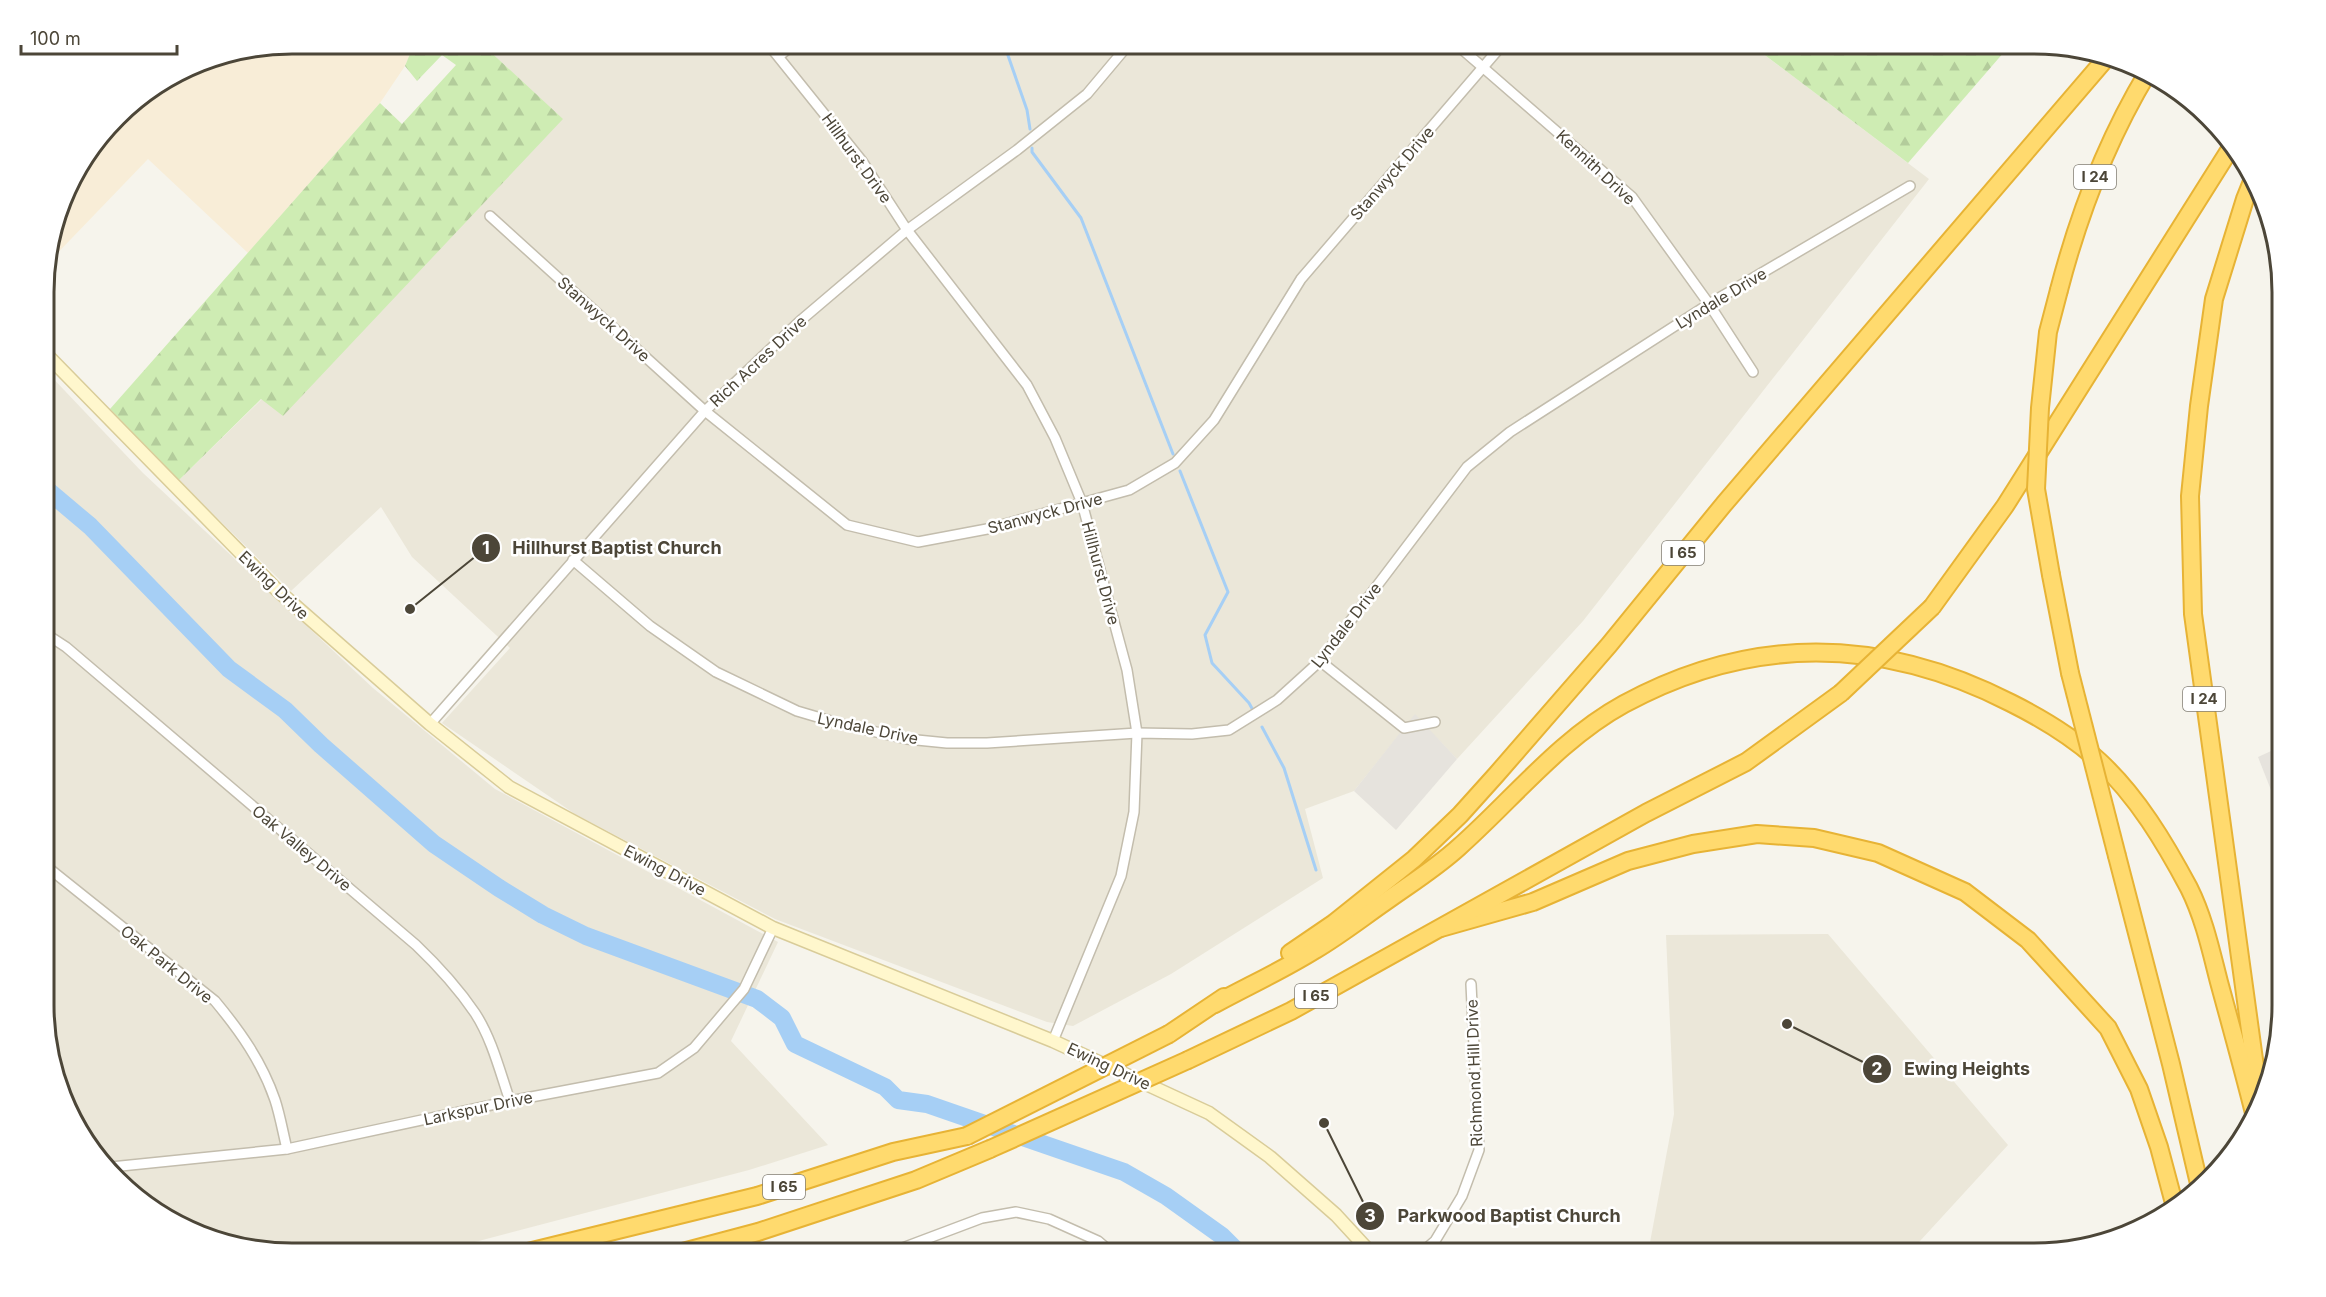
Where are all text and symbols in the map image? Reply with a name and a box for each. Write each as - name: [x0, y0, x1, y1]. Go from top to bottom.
- scale bar: [21, 18, 177, 56]
- text: 100 m: [30, 28, 81, 49]
- street label: Hillhurst Drive: [818, 109, 896, 207]
- street label: Stanwyck Drive: [1346, 122, 1438, 224]
- street label: Kennith Drive: [1552, 125, 1640, 209]
- road number: I 24: [2074, 165, 2116, 189]
- street label: Lyndale Drive: [1672, 263, 1770, 333]
- street label: Stanwyck Drive: [553, 272, 655, 366]
- street label: Rich Acres Drive: [705, 311, 811, 411]
- street label: Stanwyck Drive: [985, 488, 1105, 538]
- street label: Hillhurst Drive: [1078, 519, 1124, 627]
- callout: Hillhurst Baptist Church: [471, 530, 734, 566]
- text: 1: [482, 537, 490, 558]
- text: Hillhurst Baptist Church: [512, 537, 722, 558]
- road number: I 65: [1662, 541, 1704, 565]
- street label: Ewing Drive: [235, 547, 313, 623]
- street label: Lyndale Drive: [1307, 578, 1385, 672]
- road number: I 24: [2183, 687, 2225, 711]
- street label: Lyndale Drive: [816, 708, 920, 748]
- street label: Oak Valley Drive: [248, 801, 356, 895]
- street label: Ewing Drive: [621, 840, 709, 900]
- street label: Oak Park Drive: [117, 921, 217, 1007]
- road number: I 65: [1295, 984, 1337, 1008]
- street label: Richmond Hill Drive: [1461, 999, 1487, 1147]
- street label: Ewing Drive: [1064, 1038, 1154, 1094]
- callout: Ewing Heights: [1862, 1051, 2042, 1087]
- text: 2: [1871, 1058, 1883, 1079]
- text: Ewing Heights: [1904, 1058, 2030, 1079]
- street label: Larkspur Drive: [422, 1087, 534, 1129]
- road number: I 65: [763, 1175, 805, 1199]
- callout: Parkwood Baptist Church: [1355, 1198, 1633, 1234]
- text: 3: [1364, 1205, 1376, 1226]
- text: Parkwood Baptist Church: [1397, 1205, 1621, 1226]

